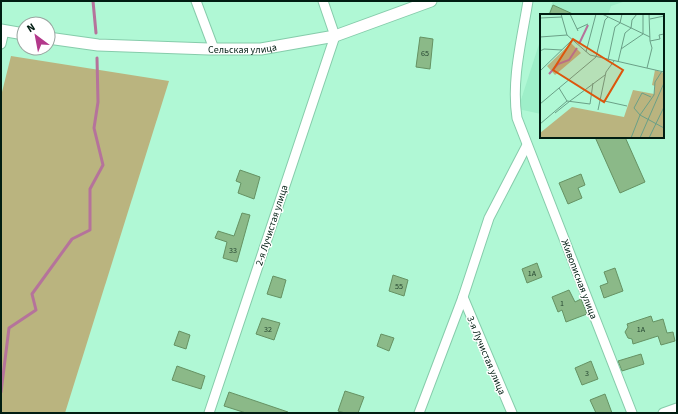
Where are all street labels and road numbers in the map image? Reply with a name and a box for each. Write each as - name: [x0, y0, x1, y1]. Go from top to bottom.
- street label: Сельская улица: [208, 40, 278, 57]
- street label: 2-я Лучистая улица: [252, 183, 292, 267]
- street label: Живописная улица: [557, 238, 601, 321]
- street label: 3-я Лучистая улица: [463, 314, 509, 397]

